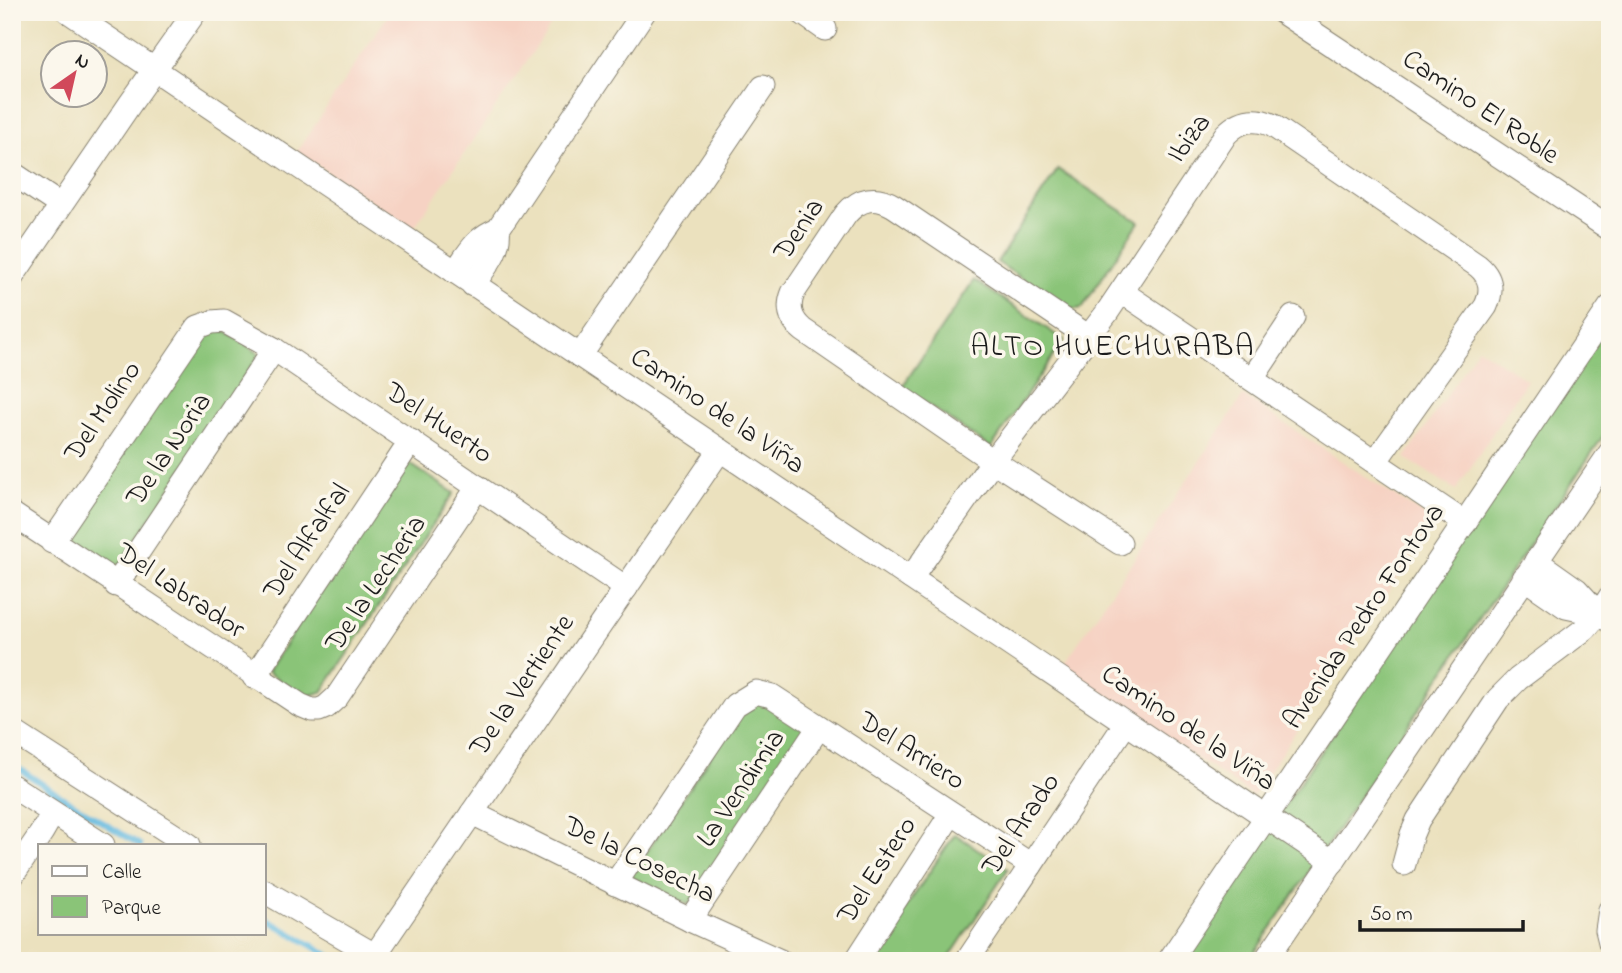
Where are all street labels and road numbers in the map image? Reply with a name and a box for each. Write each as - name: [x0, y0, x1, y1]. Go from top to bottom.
- street label: Camino El Roble: [1393, 40, 1567, 176]
- street label: Ibiza: [1158, 105, 1222, 173]
- street label: Denia: [764, 191, 836, 270]
- street label: Camino de la Viña: [621, 338, 813, 486]
- street label: Del Molino: [55, 353, 153, 471]
- street label: Del Huerto: [375, 372, 500, 475]
- street label: De la Noria: [116, 385, 223, 516]
- street label: Del Alfalfal: [253, 476, 362, 609]
- street label: Avenida Pedro Fontova: [1274, 496, 1456, 738]
- street label: De la Lecheria: [316, 507, 438, 661]
- street label: Del Labrador: [106, 533, 253, 651]
- street label: De la Vertiente: [460, 606, 586, 766]
- street label: Camino de la Viña: [1092, 655, 1284, 803]
- street label: Del Arriero: [849, 702, 973, 802]
- street label: La Vendimia: [687, 722, 797, 856]
- street label: Del Arado: [972, 765, 1071, 885]
- street label: De la Cosecha: [555, 806, 722, 915]
- street label: Del Estero: [827, 809, 928, 934]

